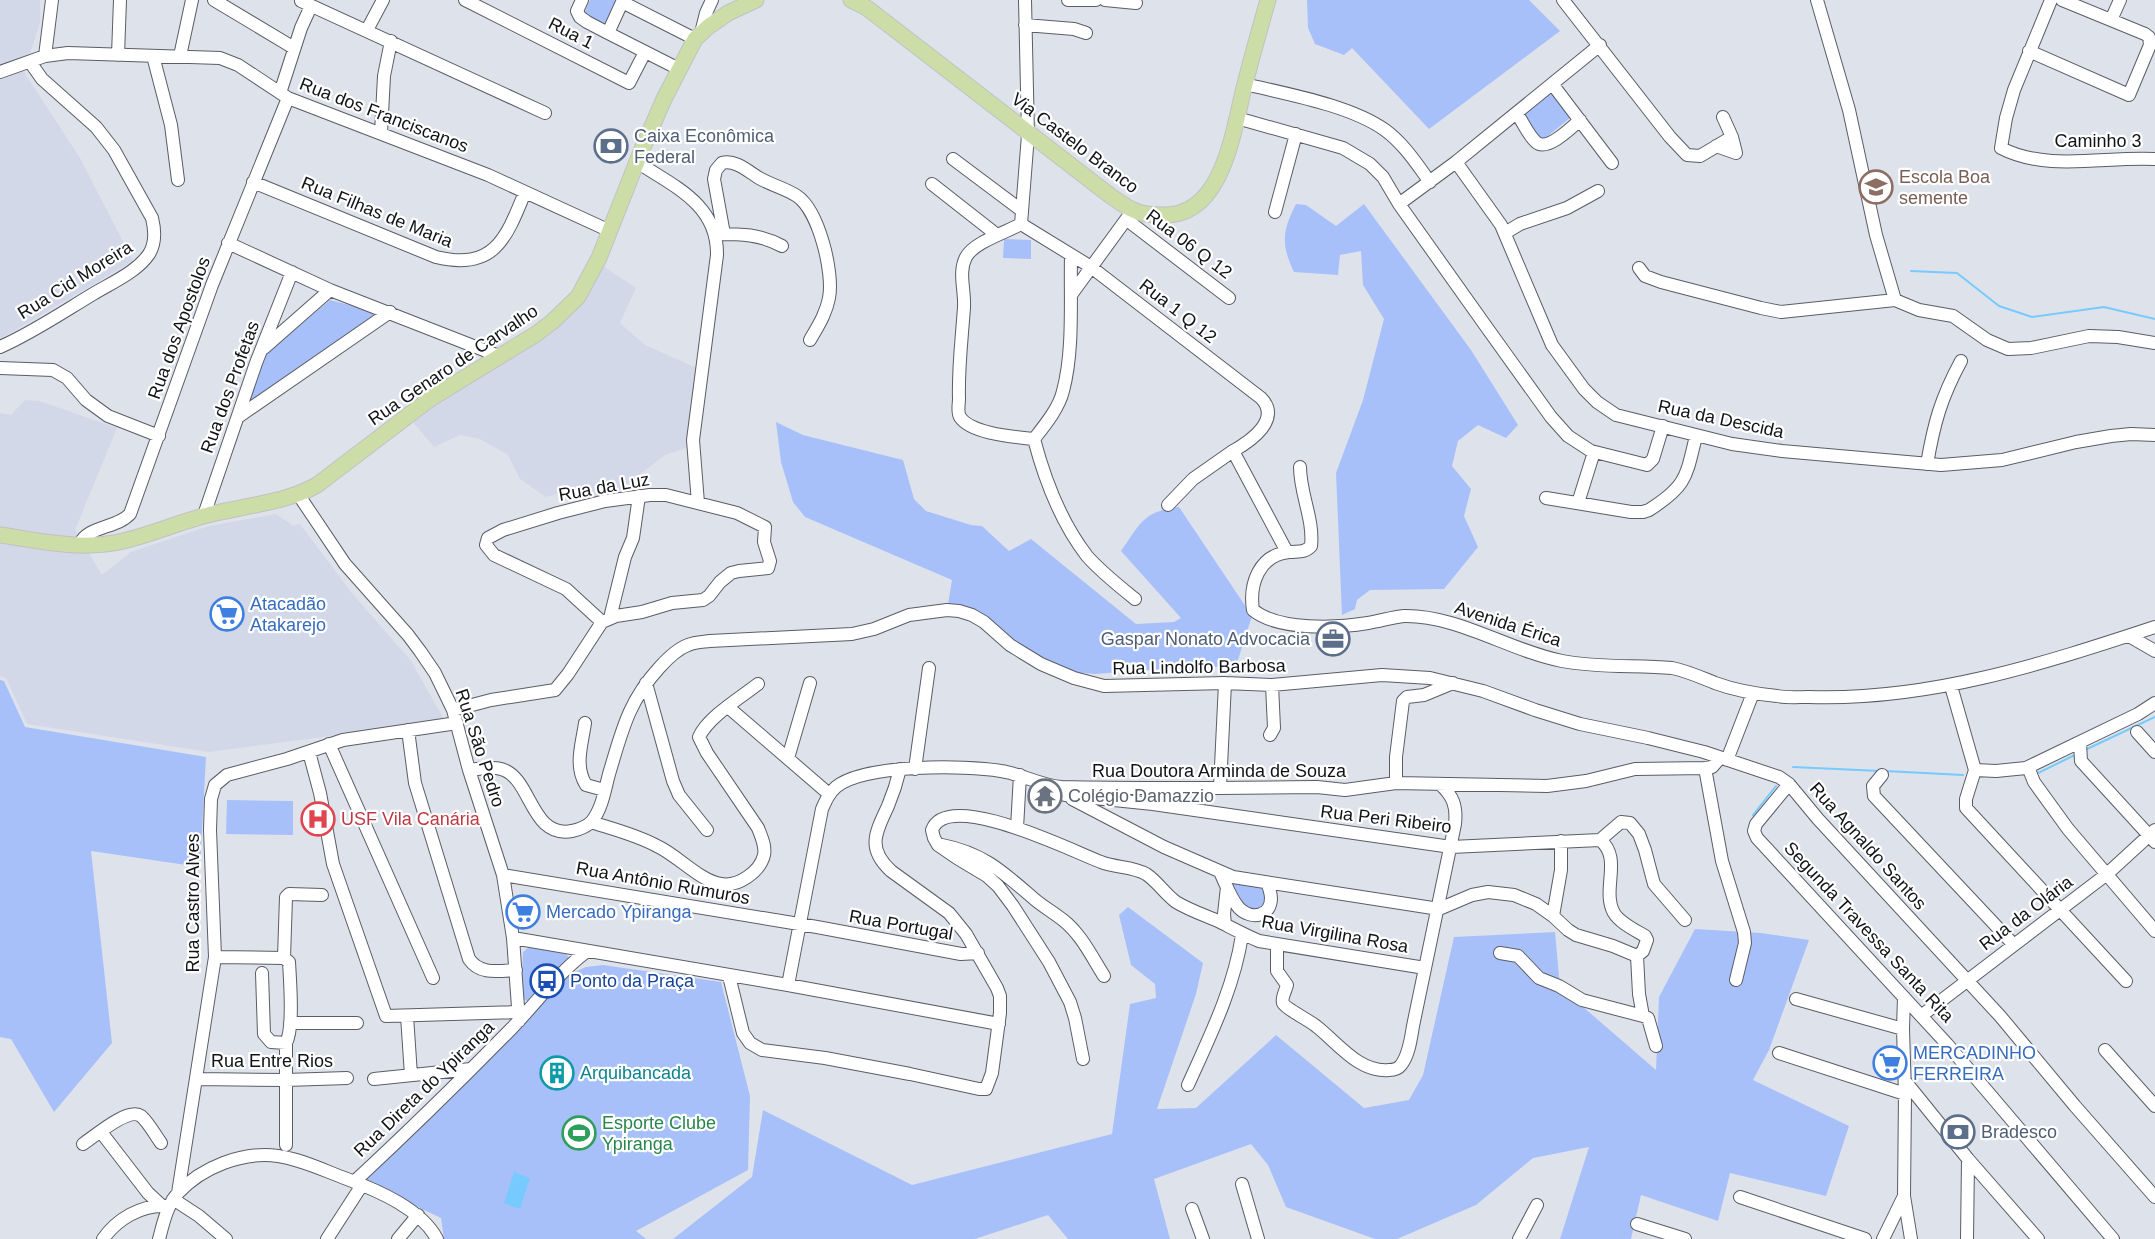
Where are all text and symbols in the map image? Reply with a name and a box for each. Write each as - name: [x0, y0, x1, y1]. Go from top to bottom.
- street label: Rua 1: [545, 13, 597, 53]
- street label: Rua dos Franciscanos: [297, 74, 471, 156]
- street label: Via Castelo Branco: [1008, 89, 1142, 197]
- place label: Caixa Econômica Federal: [634, 126, 775, 167]
- bank icon: Caixa Econômica Federal: [593, 128, 629, 164]
- street label: Caminho 3: [2054, 131, 2142, 151]
- place label: Escola Boa semente: [1899, 167, 1991, 208]
- school or university icon: Escola Boa semente: [1858, 169, 1894, 205]
- street label: Rua Filhas de Maria: [299, 173, 456, 252]
- street label: Rua 06 Q 12: [1142, 205, 1236, 283]
- street label: Rua Cid Moreira: [14, 236, 137, 323]
- street label: Rua dos Apostolos: [144, 254, 214, 402]
- street label: Rua 1 Q 12: [1136, 275, 1220, 347]
- street label: Rua Genaro de Carvalho: [364, 301, 542, 429]
- street label: Rua dos Profetas: [197, 318, 263, 456]
- street label: Rua da Descida: [1656, 396, 1787, 442]
- street label: Rua da Luz: [557, 469, 651, 505]
- place label: Atacadão Atakarejo: [250, 594, 326, 635]
- supermarket icon: Atacadão Atakarejo: [209, 596, 245, 632]
- street label: Avenida Érica: [1452, 597, 1565, 651]
- office icon: Gaspar Nonato Advocacia: [1315, 621, 1351, 657]
- place label: Gaspar Nonato Advocacia: [1101, 629, 1311, 649]
- street label: Rua Lindolfo Barbosa: [1112, 655, 1287, 679]
- street label: Rua São Pedro: [451, 686, 509, 810]
- street label: Rua Doutora Arminda de Souza: [1092, 761, 1347, 781]
- temple icon: Colégio Damazzio: [1027, 778, 1063, 814]
- street label: Rua Agnaldo Santos: [1806, 778, 1930, 914]
- place label: Colégio Damazzio: [1068, 786, 1214, 806]
- hospital icon: USF Vila Canária: [300, 801, 336, 837]
- street label: Rua Peri Ribeiro: [1319, 801, 1453, 837]
- place label: USF Vila Canária: [341, 809, 481, 829]
- street label: Rua Castro Alves: [183, 833, 203, 973]
- street label: Segunda Travessa Santa Rita: [1780, 838, 1959, 1027]
- street label: Rua Antônio Rumuros: [575, 858, 751, 908]
- street label: Rua da Olária: [1976, 871, 2077, 954]
- supermarket icon: Mercado Ypiranga: [505, 894, 541, 930]
- place label: Mercado Ypiranga: [546, 902, 692, 922]
- street label: Rua Portugal: [848, 906, 954, 944]
- street label: Rua Virgilina Rosa: [1260, 911, 1411, 957]
- bus stop icon: Ponto da Praça: [529, 963, 565, 999]
- place label: Ponto da Praça: [570, 971, 695, 991]
- street label: Rua Direta do Ypiranga: [350, 1016, 499, 1161]
- place label: MERCADINHO FERREIRA: [1913, 1043, 2036, 1084]
- supermarket icon: MERCADINHO FERREIRA: [1872, 1045, 1908, 1081]
- street label: Rua Entre Rios: [211, 1051, 333, 1071]
- building icon: Arquibancada: [539, 1055, 575, 1091]
- place label: Arquibancada: [580, 1063, 692, 1083]
- place label: Esporte Clube Ypiranga: [602, 1113, 716, 1154]
- bank icon: Bradesco: [1940, 1114, 1976, 1150]
- sports icon: Esporte Clube Ypiranga: [561, 1115, 597, 1151]
- place label: Bradesco: [1981, 1122, 2057, 1142]

